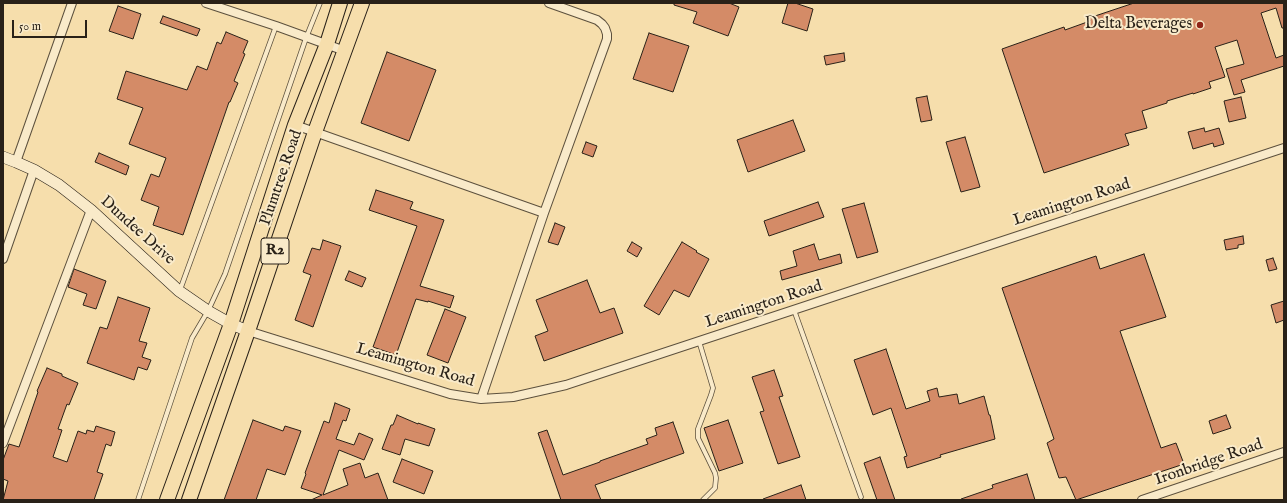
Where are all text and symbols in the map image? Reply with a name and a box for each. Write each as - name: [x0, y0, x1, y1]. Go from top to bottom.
- scale bar: [14, 12, 89, 38]
- place label: Delta Beverages: [1085, 15, 1192, 35]
- text: 50 m: [19, 19, 41, 34]
- marker: Delta Beverages: [1195, 20, 1205, 30]
- street label: Plumtree Road: [257, 128, 307, 228]
- street label: Leamington Road: [1011, 175, 1133, 231]
- street label: Dundee Drive: [96, 193, 178, 269]
- road number: R2: [261, 238, 289, 264]
- street label: Leamington Road: [703, 277, 825, 333]
- street label: Leamington Road: [354, 340, 476, 392]
- street label: Ironbridge Road: [1153, 436, 1265, 490]

